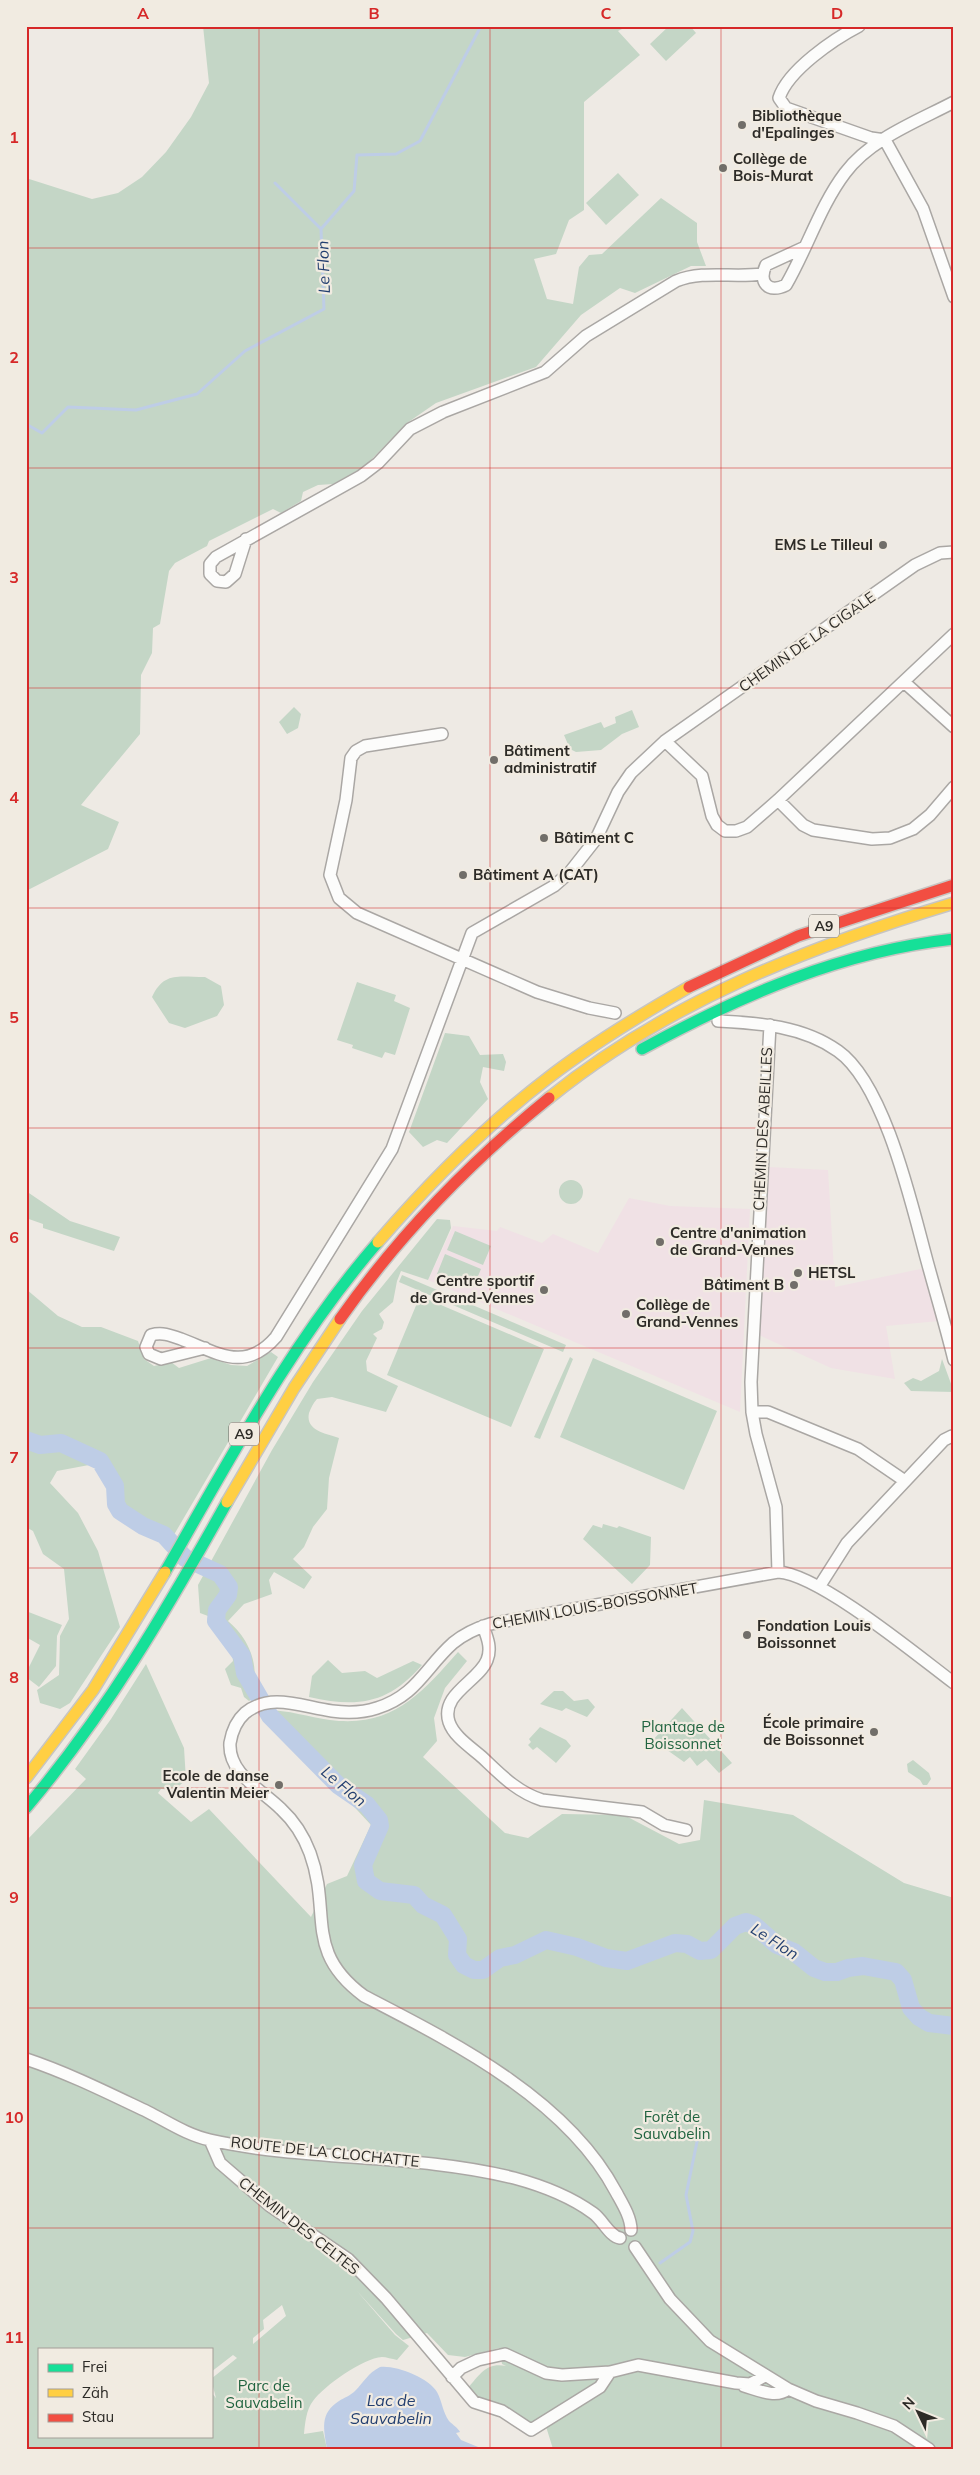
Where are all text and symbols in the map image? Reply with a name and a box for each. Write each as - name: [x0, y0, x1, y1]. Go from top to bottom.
- text: A: [137, 3, 149, 23]
- text: B: [368, 3, 380, 23]
- text: C: [601, 3, 612, 23]
- text: D: [831, 3, 843, 23]
- place label: Bibliothèque d'Epalinges: [752, 106, 842, 142]
- marker: Bibliothèque d'Epalinges: [736, 119, 748, 131]
- text: 1: [9, 127, 19, 147]
- place label: Collège de Bois-Murat: [733, 149, 813, 185]
- marker: Collège de Bois-Murat: [717, 162, 729, 174]
- water label: Le Flon: [312, 240, 334, 294]
- text: 2: [9, 347, 19, 367]
- place label: EMS Le Tilleul: [774, 535, 873, 554]
- marker: EMS Le Tilleul: [877, 539, 889, 551]
- text: 3: [9, 567, 19, 587]
- street label: CHEMIN DE LA CIGALE: [735, 587, 879, 696]
- place label: Bâtiment administratif: [504, 741, 597, 777]
- marker: Bâtiment administratif: [488, 754, 500, 766]
- text: 4: [9, 787, 19, 807]
- place label: Bâtiment C: [554, 828, 634, 847]
- marker: Bâtiment C: [538, 832, 550, 844]
- place label: Bâtiment A (CAT): [473, 865, 599, 884]
- marker: Bâtiment A (CAT): [457, 869, 469, 881]
- road number: A9: [809, 914, 839, 938]
- text: 5: [9, 1007, 19, 1027]
- street label: CHEMIN DES ABEILLES: [749, 1047, 776, 1211]
- place label: Centre d'animation de Grand-Vennes: [670, 1223, 806, 1259]
- text: 6: [9, 1227, 19, 1247]
- marker: Centre d'animation de Grand-Vennes: [654, 1236, 666, 1248]
- place label: HETSL: [808, 1263, 856, 1282]
- marker: HETSL: [792, 1267, 804, 1279]
- place label: Centre sportif de Grand-Vennes: [410, 1271, 534, 1307]
- place label: Bâtiment B: [704, 1275, 784, 1294]
- marker: Bâtiment B: [788, 1279, 800, 1291]
- marker: Centre sportif de Grand-Vennes: [538, 1284, 550, 1296]
- place label: Collège de Grand-Vennes: [636, 1295, 738, 1331]
- marker: Collège de Grand-Vennes: [620, 1308, 632, 1320]
- road number: A9: [229, 1422, 259, 1446]
- text: 7: [9, 1447, 19, 1467]
- street label: CHEMIN LOUIS-BOISSONNET: [491, 1578, 699, 1633]
- place label: Fondation Louis Boissonnet: [757, 1616, 871, 1652]
- marker: Fondation Louis Boissonnet: [741, 1629, 753, 1641]
- text: 8: [9, 1667, 19, 1687]
- place label: École primaire de Boissonnet: [763, 1713, 864, 1749]
- park label: Plantage de Boissonnet: [641, 1717, 725, 1753]
- marker: École primaire de Boissonnet: [868, 1726, 880, 1738]
- water label: Le Flon: [317, 1761, 371, 1811]
- place label: Ecole de danse Valentin Meier: [163, 1766, 269, 1802]
- marker: Ecole de danse Valentin Meier: [273, 1779, 285, 1791]
- text: 9: [9, 1887, 19, 1907]
- water label: Le Flon: [747, 1918, 803, 1964]
- text: 10: [4, 2107, 24, 2127]
- park label: Forêt de Sauvabelin: [634, 2107, 710, 2143]
- street label: ROUTE DE LA CLOCHATTE: [230, 2132, 420, 2171]
- street label: CHEMIN DES CELTES: [235, 2173, 363, 2279]
- text: 11: [4, 2327, 24, 2347]
- legend: [38, 2348, 212, 2438]
- text: Frei: [82, 2357, 107, 2376]
- park label: Parc de Sauvabelin: [226, 2376, 302, 2412]
- text: Zäh: [82, 2383, 109, 2402]
- north arrow: [892, 2388, 942, 2438]
- water label: Lac de Sauvabelin: [350, 2390, 432, 2428]
- text: N: [898, 2393, 919, 2413]
- text: Stau: [82, 2407, 114, 2426]

